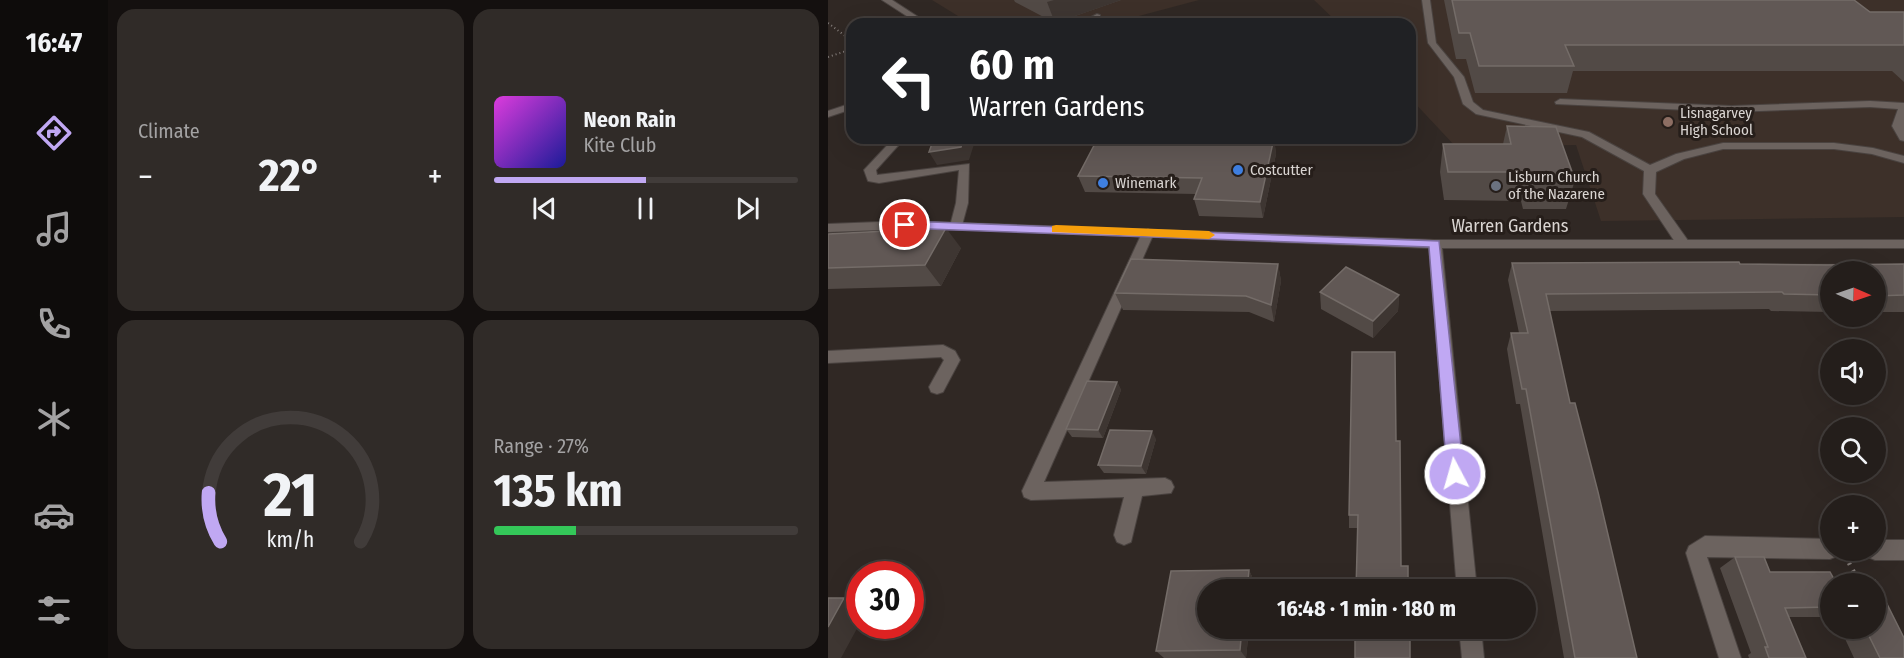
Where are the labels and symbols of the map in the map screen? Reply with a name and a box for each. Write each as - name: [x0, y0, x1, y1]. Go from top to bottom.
- place label: Lisnagarvey High School: [1680, 104, 1753, 139]
- marker: Lisnagarvey High School: [1661, 115, 1675, 129]
- place label: Costcutter: [1250, 161, 1313, 179]
- marker: Costcutter: [1231, 163, 1245, 177]
- place label: Lisburn Church of the Nazarene: [1508, 168, 1605, 203]
- place label: Winemark: [1115, 174, 1176, 192]
- marker: Winemark: [1096, 176, 1110, 190]
- marker: Lisburn Church of the Nazarene: [1489, 179, 1503, 193]
- pin: [879, 199, 930, 250]
- street label: Warren Gardens: [1451, 215, 1569, 237]
- north arrow: [1820, 261, 1886, 327]
- position arrow: [1423, 442, 1487, 506]
- speed limit sign: 30: [846, 561, 924, 639]

